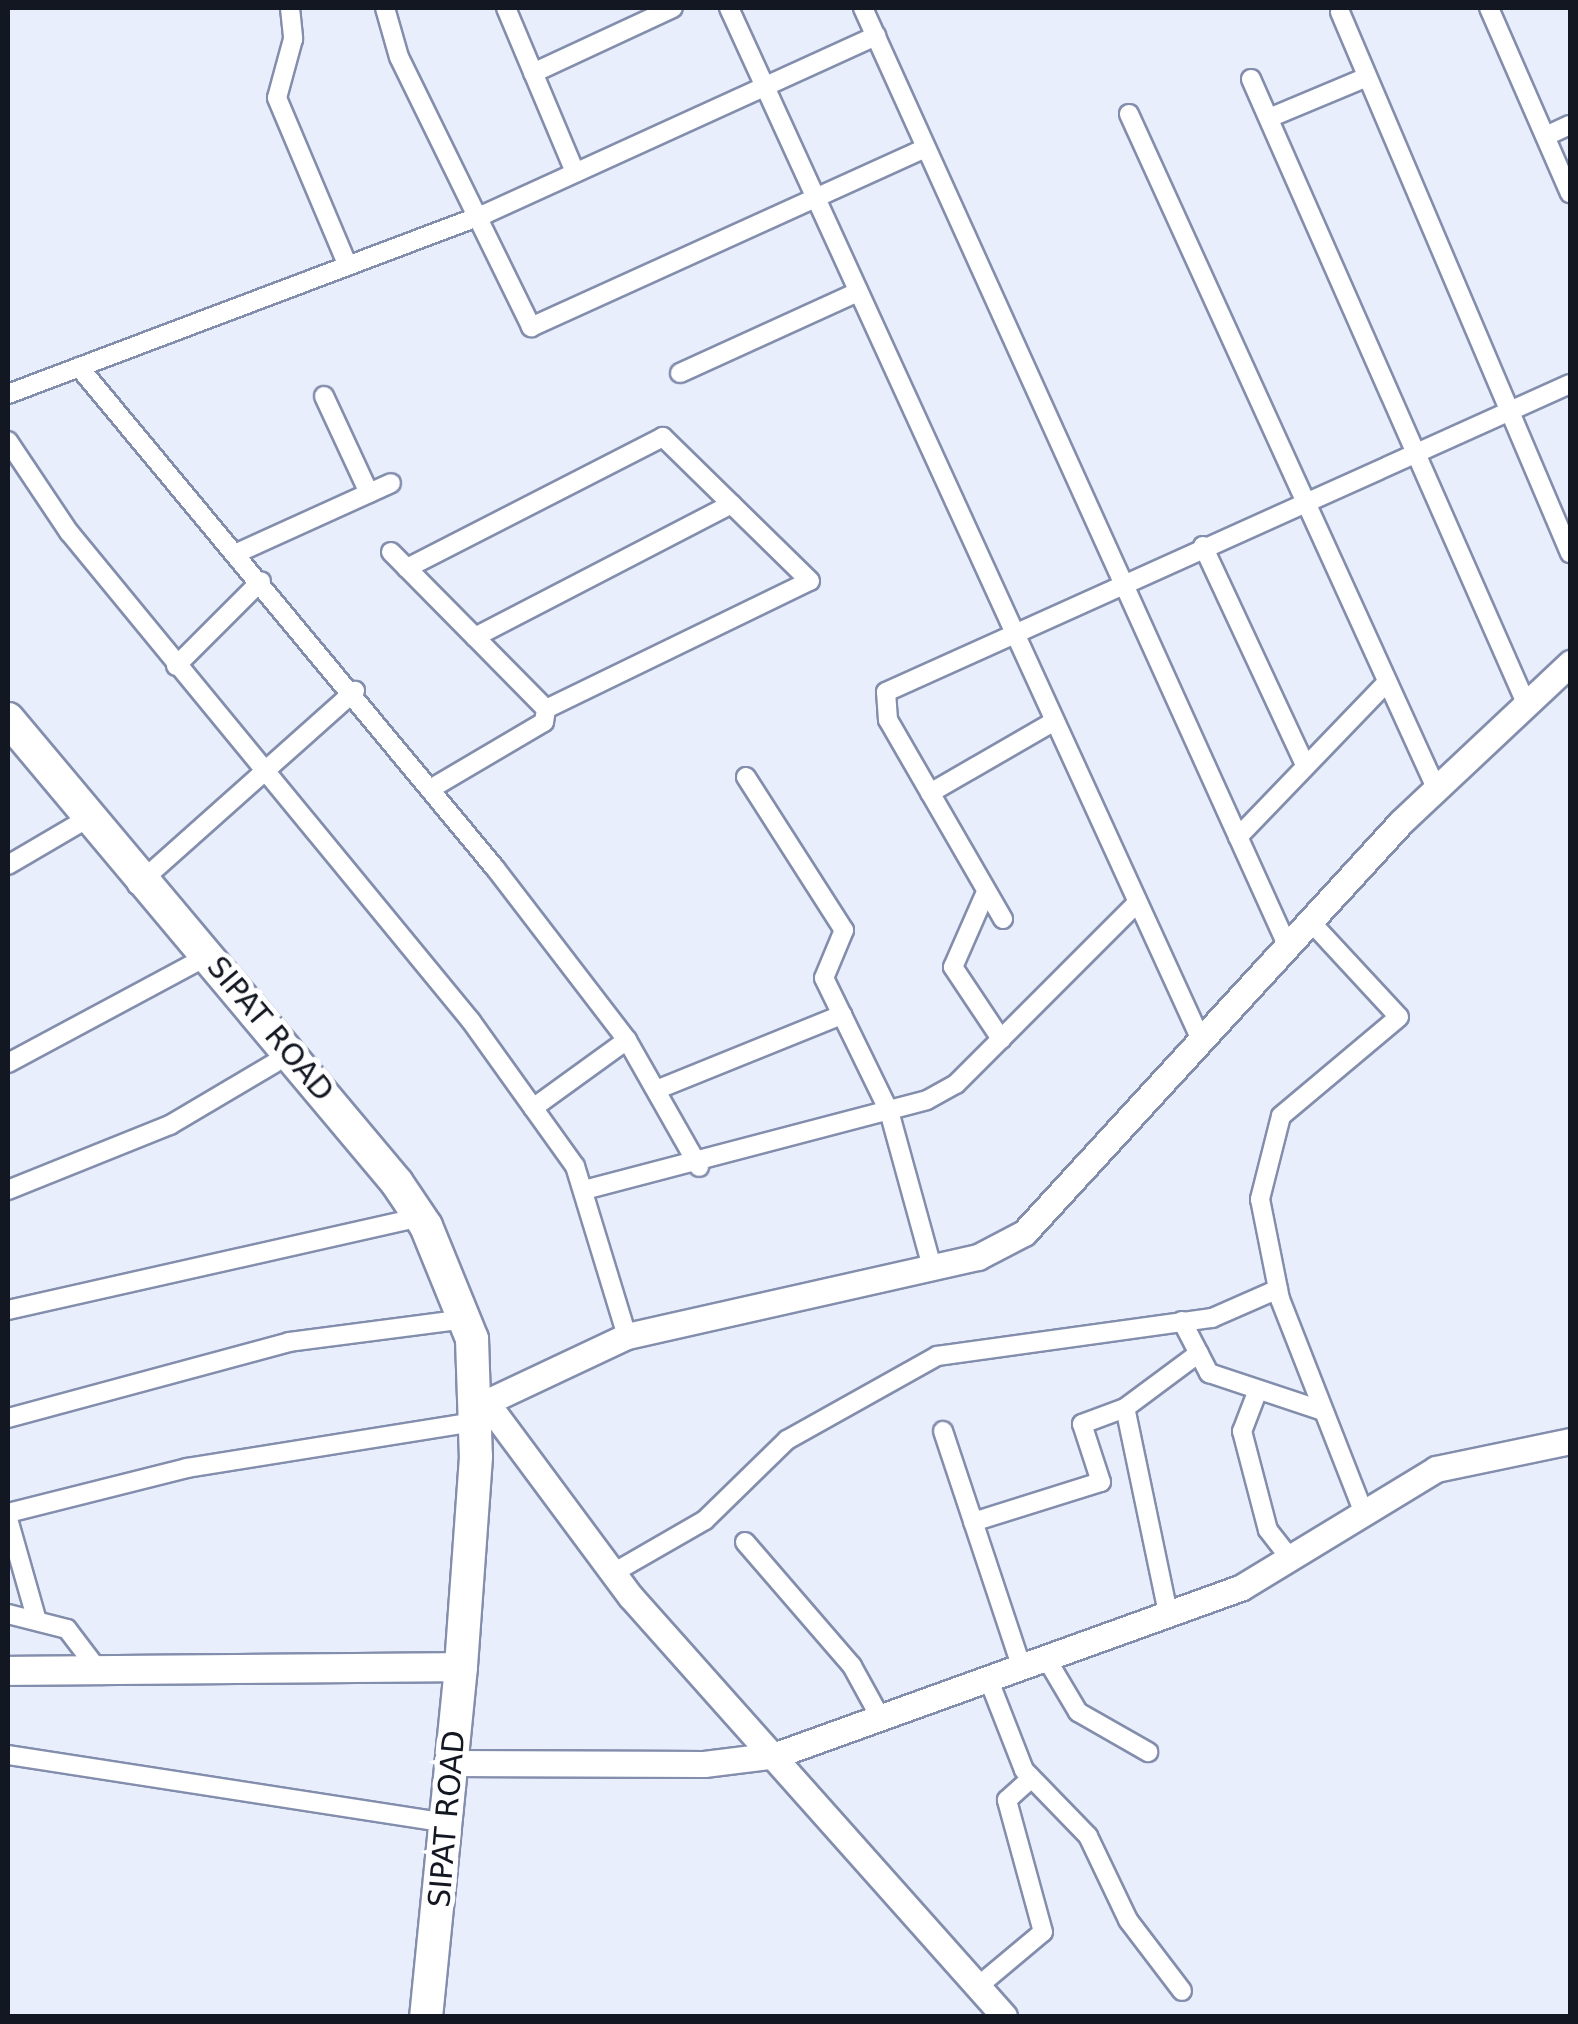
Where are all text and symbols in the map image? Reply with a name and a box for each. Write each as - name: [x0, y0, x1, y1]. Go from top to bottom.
- street label: SIPAT ROAD: [199, 949, 341, 1109]
- street label: SIPAT ROAD: [421, 1729, 473, 1909]

